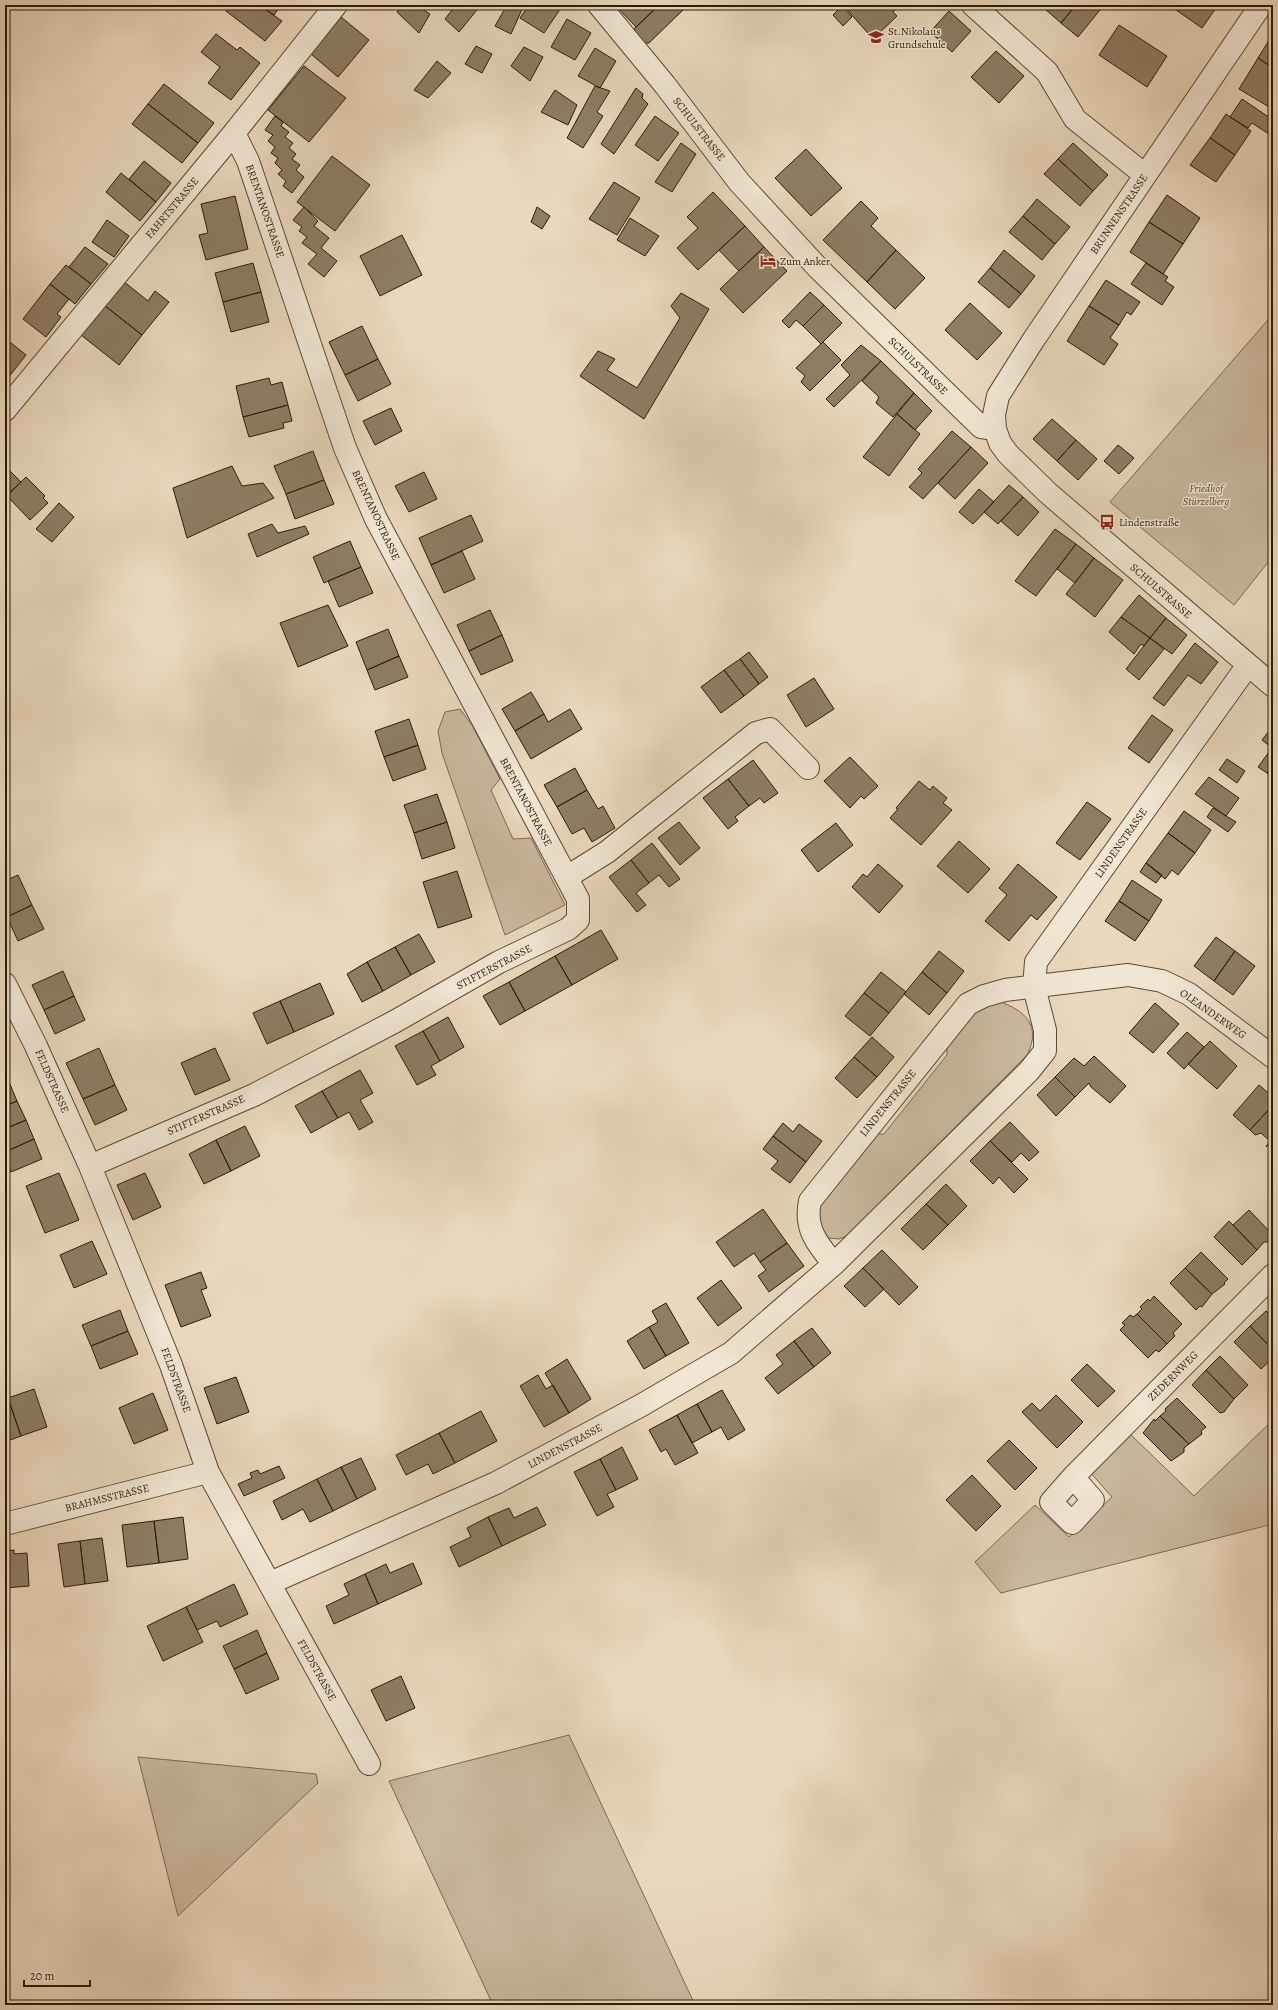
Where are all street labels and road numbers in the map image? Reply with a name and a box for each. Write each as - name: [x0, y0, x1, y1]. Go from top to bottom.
- street label: SCHULSTRASSE: [669, 94, 729, 164]
- street label: BRENTANOSTRASSE: [242, 162, 288, 260]
- street label: BRUNNENSTRASSE: [1087, 171, 1151, 257]
- street label: FAHRTSTRASSE: [142, 174, 202, 242]
- street label: SCHULSTRASSE: [885, 334, 951, 398]
- street label: BRENTANOSTRASSE: [348, 467, 404, 563]
- street label: SCHULSTRASSE: [1127, 560, 1195, 622]
- street label: BRENTANOSTRASSE: [496, 755, 556, 849]
- street label: LINDENSTRASSE: [1091, 805, 1151, 881]
- street label: STIFTERSTRASSE: [453, 941, 535, 993]
- street label: OLEANDERWEG: [1177, 985, 1249, 1043]
- street label: FELDSTRASSE: [31, 1047, 73, 1115]
- street label: LINDENSTRASSE: [856, 1066, 920, 1140]
- street label: STIFTERSTRASSE: [165, 1091, 247, 1139]
- street label: FELDSTRASSE: [157, 1345, 195, 1415]
- street label: ZEDERNWEG: [1145, 1348, 1201, 1404]
- street label: LINDENSTRASSE: [525, 1420, 605, 1472]
- street label: BRAHMSSTRASSE: [63, 1480, 151, 1516]
- street label: FELDSTRASSE: [294, 1636, 340, 1704]

